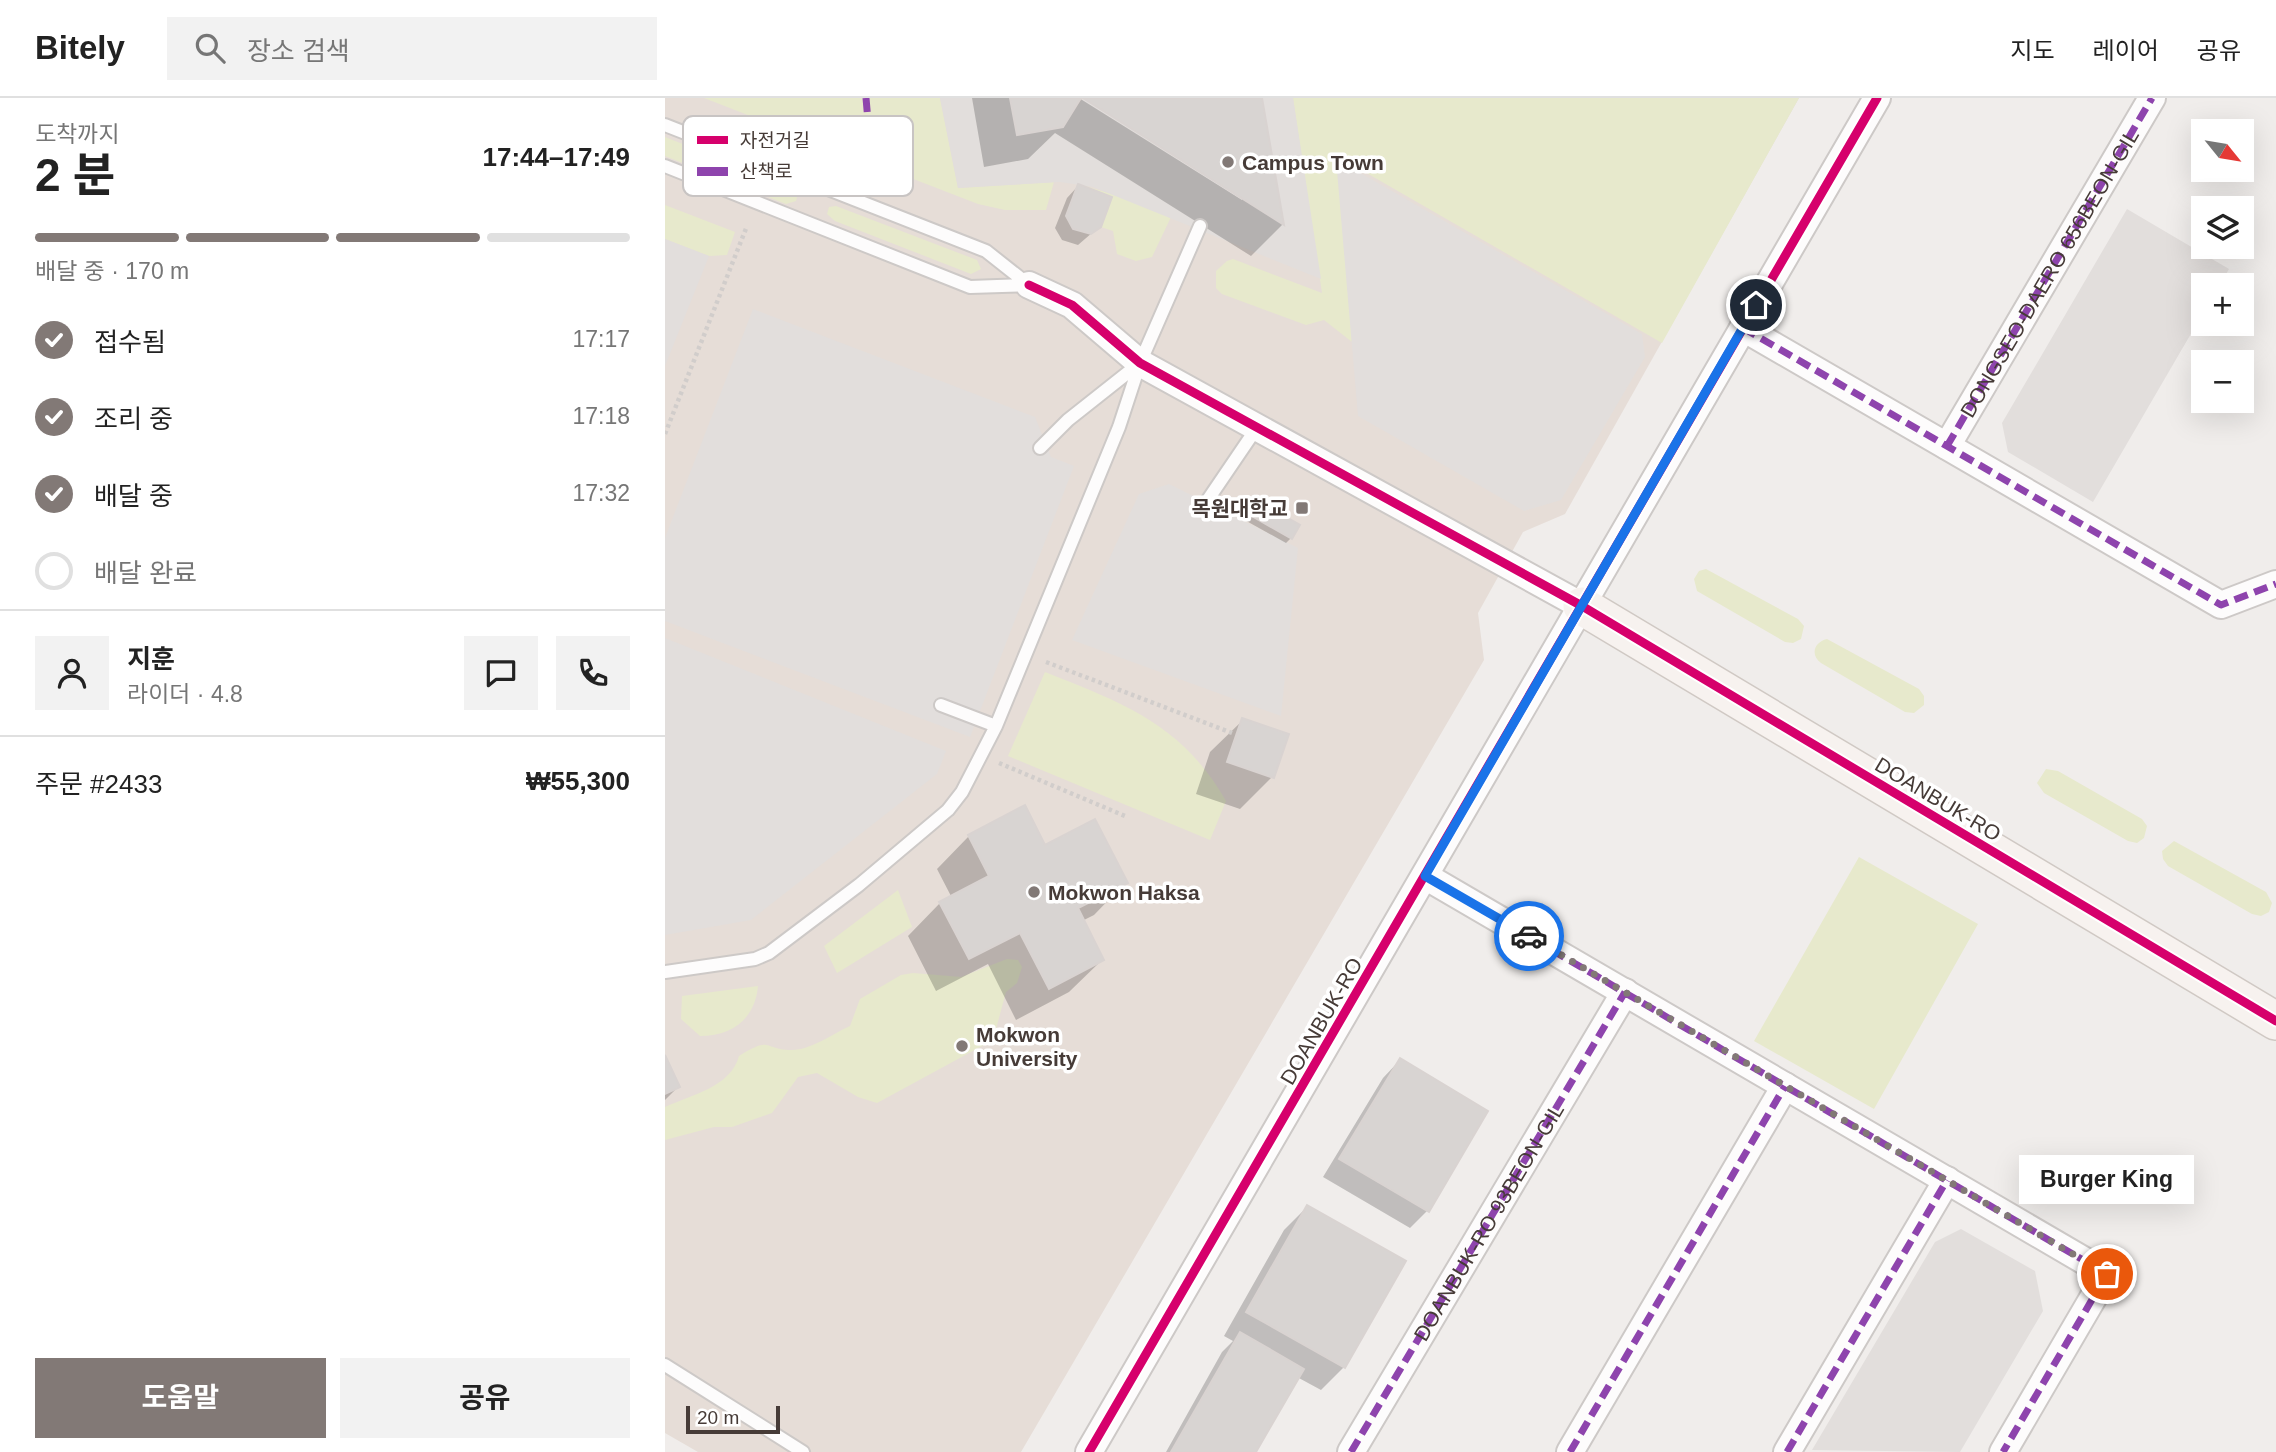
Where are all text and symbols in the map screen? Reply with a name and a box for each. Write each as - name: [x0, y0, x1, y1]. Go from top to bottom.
- search box: [167, 17, 657, 80]
- text: Bitely: [35, 29, 125, 66]
- icon: search: [191, 29, 229, 67]
- text: 장소 검색: [247, 36, 350, 66]
- text: 지도: [2010, 37, 2055, 64]
- text: 레이어: [2093, 37, 2159, 64]
- text: 공유: [2197, 37, 2241, 64]
- legend: [683, 116, 913, 196]
- north arrow: [2191, 119, 2254, 182]
- map controls: [2191, 119, 2254, 413]
- text: 도착까지: [35, 121, 120, 147]
- street label: DONGSEO-DAERO 656BEON-GIL: [1955, 125, 2143, 421]
- text: 자전거길: [740, 130, 810, 151]
- text: 17:44–17:49: [483, 142, 630, 172]
- text: 2 분: [35, 149, 116, 201]
- place label: Campus Town: [1242, 151, 1384, 174]
- marker: Campus Town: [1220, 154, 1236, 170]
- text: 산책로: [740, 161, 792, 182]
- button: layers: [2191, 196, 2254, 259]
- text: 배달 중 · 170 m: [35, 258, 189, 284]
- button: +: [2191, 273, 2254, 336]
- pin: [1726, 275, 1786, 335]
- icon: home: [1737, 286, 1775, 324]
- icon: check: [35, 321, 73, 359]
- text: 17:17: [572, 326, 630, 352]
- text: 접수됨: [94, 327, 166, 357]
- button: −: [2191, 350, 2254, 413]
- icon: check: [35, 398, 73, 436]
- text: 17:18: [572, 403, 630, 429]
- text: 조리 중: [94, 404, 173, 434]
- icon: check: [35, 475, 73, 513]
- text: 17:32: [572, 480, 630, 506]
- text: 배달 중: [94, 481, 173, 511]
- place label: 목원대학교: [1191, 497, 1288, 520]
- marker: 목원대학교: [1294, 500, 1310, 516]
- text: 배달 완료: [94, 558, 197, 588]
- button: person: [35, 636, 109, 710]
- button: chat: [464, 636, 538, 710]
- button: phone: [556, 636, 630, 710]
- text: 지훈: [127, 644, 175, 674]
- text: 라이더 · 4.8: [127, 681, 243, 707]
- street label: DOANBUK-RO: [1871, 752, 2005, 846]
- text: ₩55,300: [526, 766, 630, 796]
- text: 주문 #2433: [35, 769, 162, 799]
- place label: Mokwon Haksa: [1048, 881, 1200, 904]
- marker: Mokwon Haksa: [1026, 884, 1042, 900]
- courier: [1494, 901, 1564, 971]
- icon: car: [1510, 917, 1548, 955]
- street label: DOANBUK-RO: [1275, 954, 1367, 1088]
- place label: Mokwon University: [976, 1023, 1078, 1070]
- marker: Mokwon University: [954, 1038, 970, 1054]
- street label: DOANBUK-RO 93BEON-GIL: [1409, 1099, 1568, 1345]
- callout: Burger King: [2019, 1155, 2195, 1204]
- text: Burger King: [2040, 1166, 2173, 1192]
- pin: [2077, 1244, 2137, 1304]
- icon: bag: [2088, 1255, 2126, 1293]
- button: 도움말: [35, 1358, 326, 1438]
- button: 공유: [340, 1358, 630, 1438]
- scale bar: [686, 1403, 781, 1435]
- text: 20 m: [697, 1407, 739, 1428]

